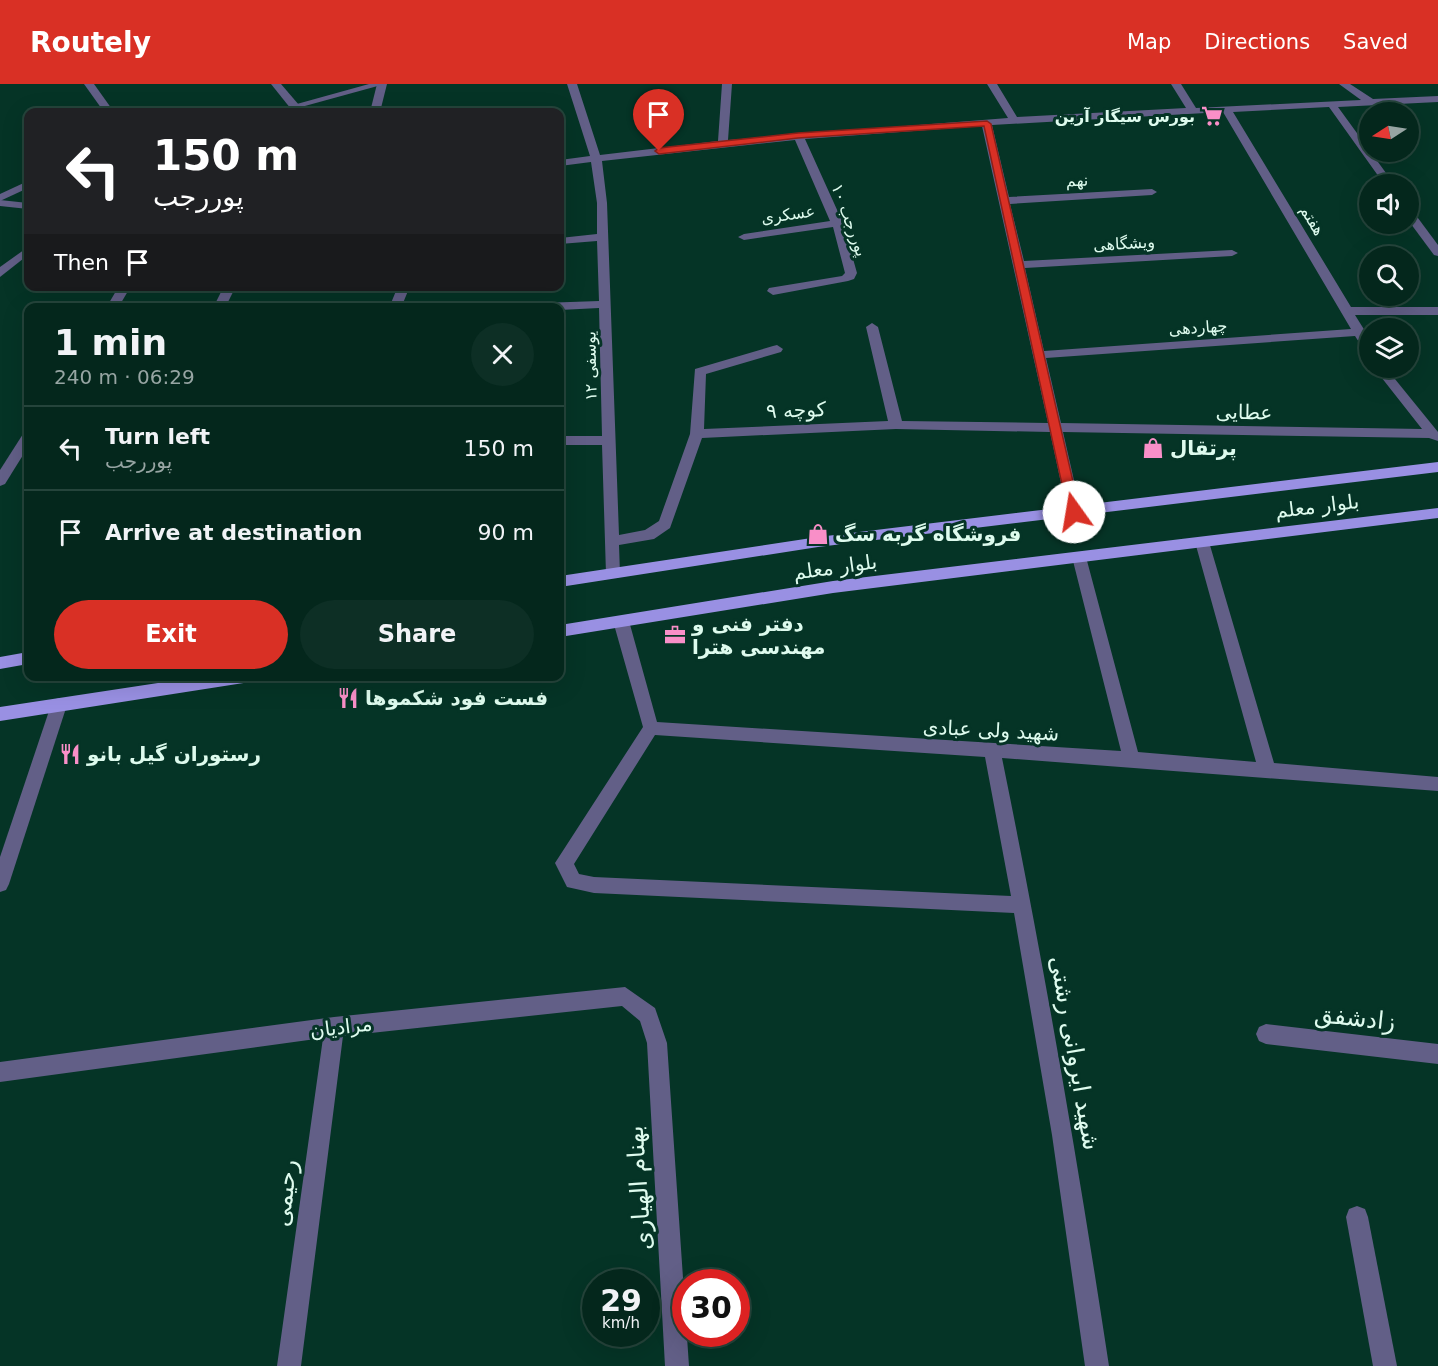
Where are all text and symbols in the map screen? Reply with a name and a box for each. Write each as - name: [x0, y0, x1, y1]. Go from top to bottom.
- text: Routely: [30, 26, 151, 59]
- text: Map: [1127, 30, 1171, 54]
- text: Directions: [1204, 30, 1310, 54]
- text: Saved: [1343, 30, 1408, 54]
- pin: [633, 89, 684, 151]
- icon: arrive: [642, 98, 675, 131]
- north arrow: [1359, 102, 1419, 162]
- map controls: [1359, 102, 1419, 378]
- supermarket icon: بورس سیگار آرین: [1200, 104, 1224, 128]
- place label: بورس سیگار آرین: [1055, 106, 1195, 126]
- text: 150 m: [153, 131, 299, 180]
- icon: left: [54, 132, 132, 210]
- street label: نهم: [1065, 170, 1089, 192]
- button: sound: [1359, 174, 1419, 234]
- text: پوررجب: [153, 181, 244, 212]
- street label: پوررجب ۱۰: [827, 181, 871, 259]
- street label: عسکری: [760, 201, 816, 229]
- street label: هفتم: [1296, 202, 1329, 239]
- street label: ویشگاهی: [1093, 232, 1156, 256]
- icon: arrive: [121, 246, 154, 279]
- button: search: [1359, 246, 1419, 306]
- text: Then: [54, 250, 109, 275]
- street label: چهاردهی: [1168, 316, 1228, 340]
- button: layers: [1359, 318, 1419, 378]
- text: 1 min: [54, 322, 167, 363]
- button: close: [471, 323, 534, 386]
- street label: یوسفی ۱۲: [580, 331, 602, 401]
- text: 240 m · 06:29: [54, 365, 195, 389]
- street label: کوچه ۹: [766, 397, 827, 423]
- street label: عطایی: [1215, 400, 1273, 424]
- text: Turn left: [105, 424, 210, 449]
- icon: left: [54, 432, 87, 465]
- text: 150 m: [464, 436, 534, 461]
- shop icon: پرتقال: [1141, 436, 1165, 460]
- place label: پرتقال: [1170, 436, 1237, 461]
- text: پوررجب: [105, 449, 172, 473]
- position arrow: [1042, 480, 1106, 544]
- street label: بلوار معلم: [1274, 489, 1360, 523]
- icon: arrive: [54, 516, 87, 549]
- text: Arrive at destination: [105, 520, 362, 545]
- text: 90 m: [478, 520, 534, 545]
- shop icon: فروشگاه گربه سگ: [806, 522, 830, 546]
- place label: فروشگاه گربه سگ: [835, 522, 1021, 546]
- street label: بلوار معلم: [792, 549, 878, 585]
- button: Exit: [54, 600, 288, 669]
- button: Share: [300, 600, 534, 669]
- place label: دفتر فنی و مهندسی هترا: [691, 612, 826, 659]
- office icon: دفتر فنی و مهندسی هترا: [663, 623, 687, 647]
- restaurant icon: فست فود شکموها: [336, 686, 360, 710]
- place label: فست فود شکموها: [365, 686, 548, 710]
- street label: شهید ولی عبادی: [922, 714, 1060, 746]
- restaurant icon: رستوران گیل بانو: [58, 742, 82, 766]
- place label: رستوران گیل بانو: [86, 742, 261, 766]
- street label: شهید ایروانی رشتی: [1044, 954, 1106, 1152]
- street label: زادشفق: [1313, 1000, 1397, 1036]
- street label: مرادیان: [308, 1011, 374, 1043]
- street label: بهنام الهیاری: [621, 1125, 657, 1251]
- street label: رحیمی: [267, 1158, 303, 1228]
- speed limit sign: 30: [672, 1269, 750, 1347]
- text: 29: [600, 1283, 642, 1318]
- text: km/h: [602, 1314, 640, 1332]

